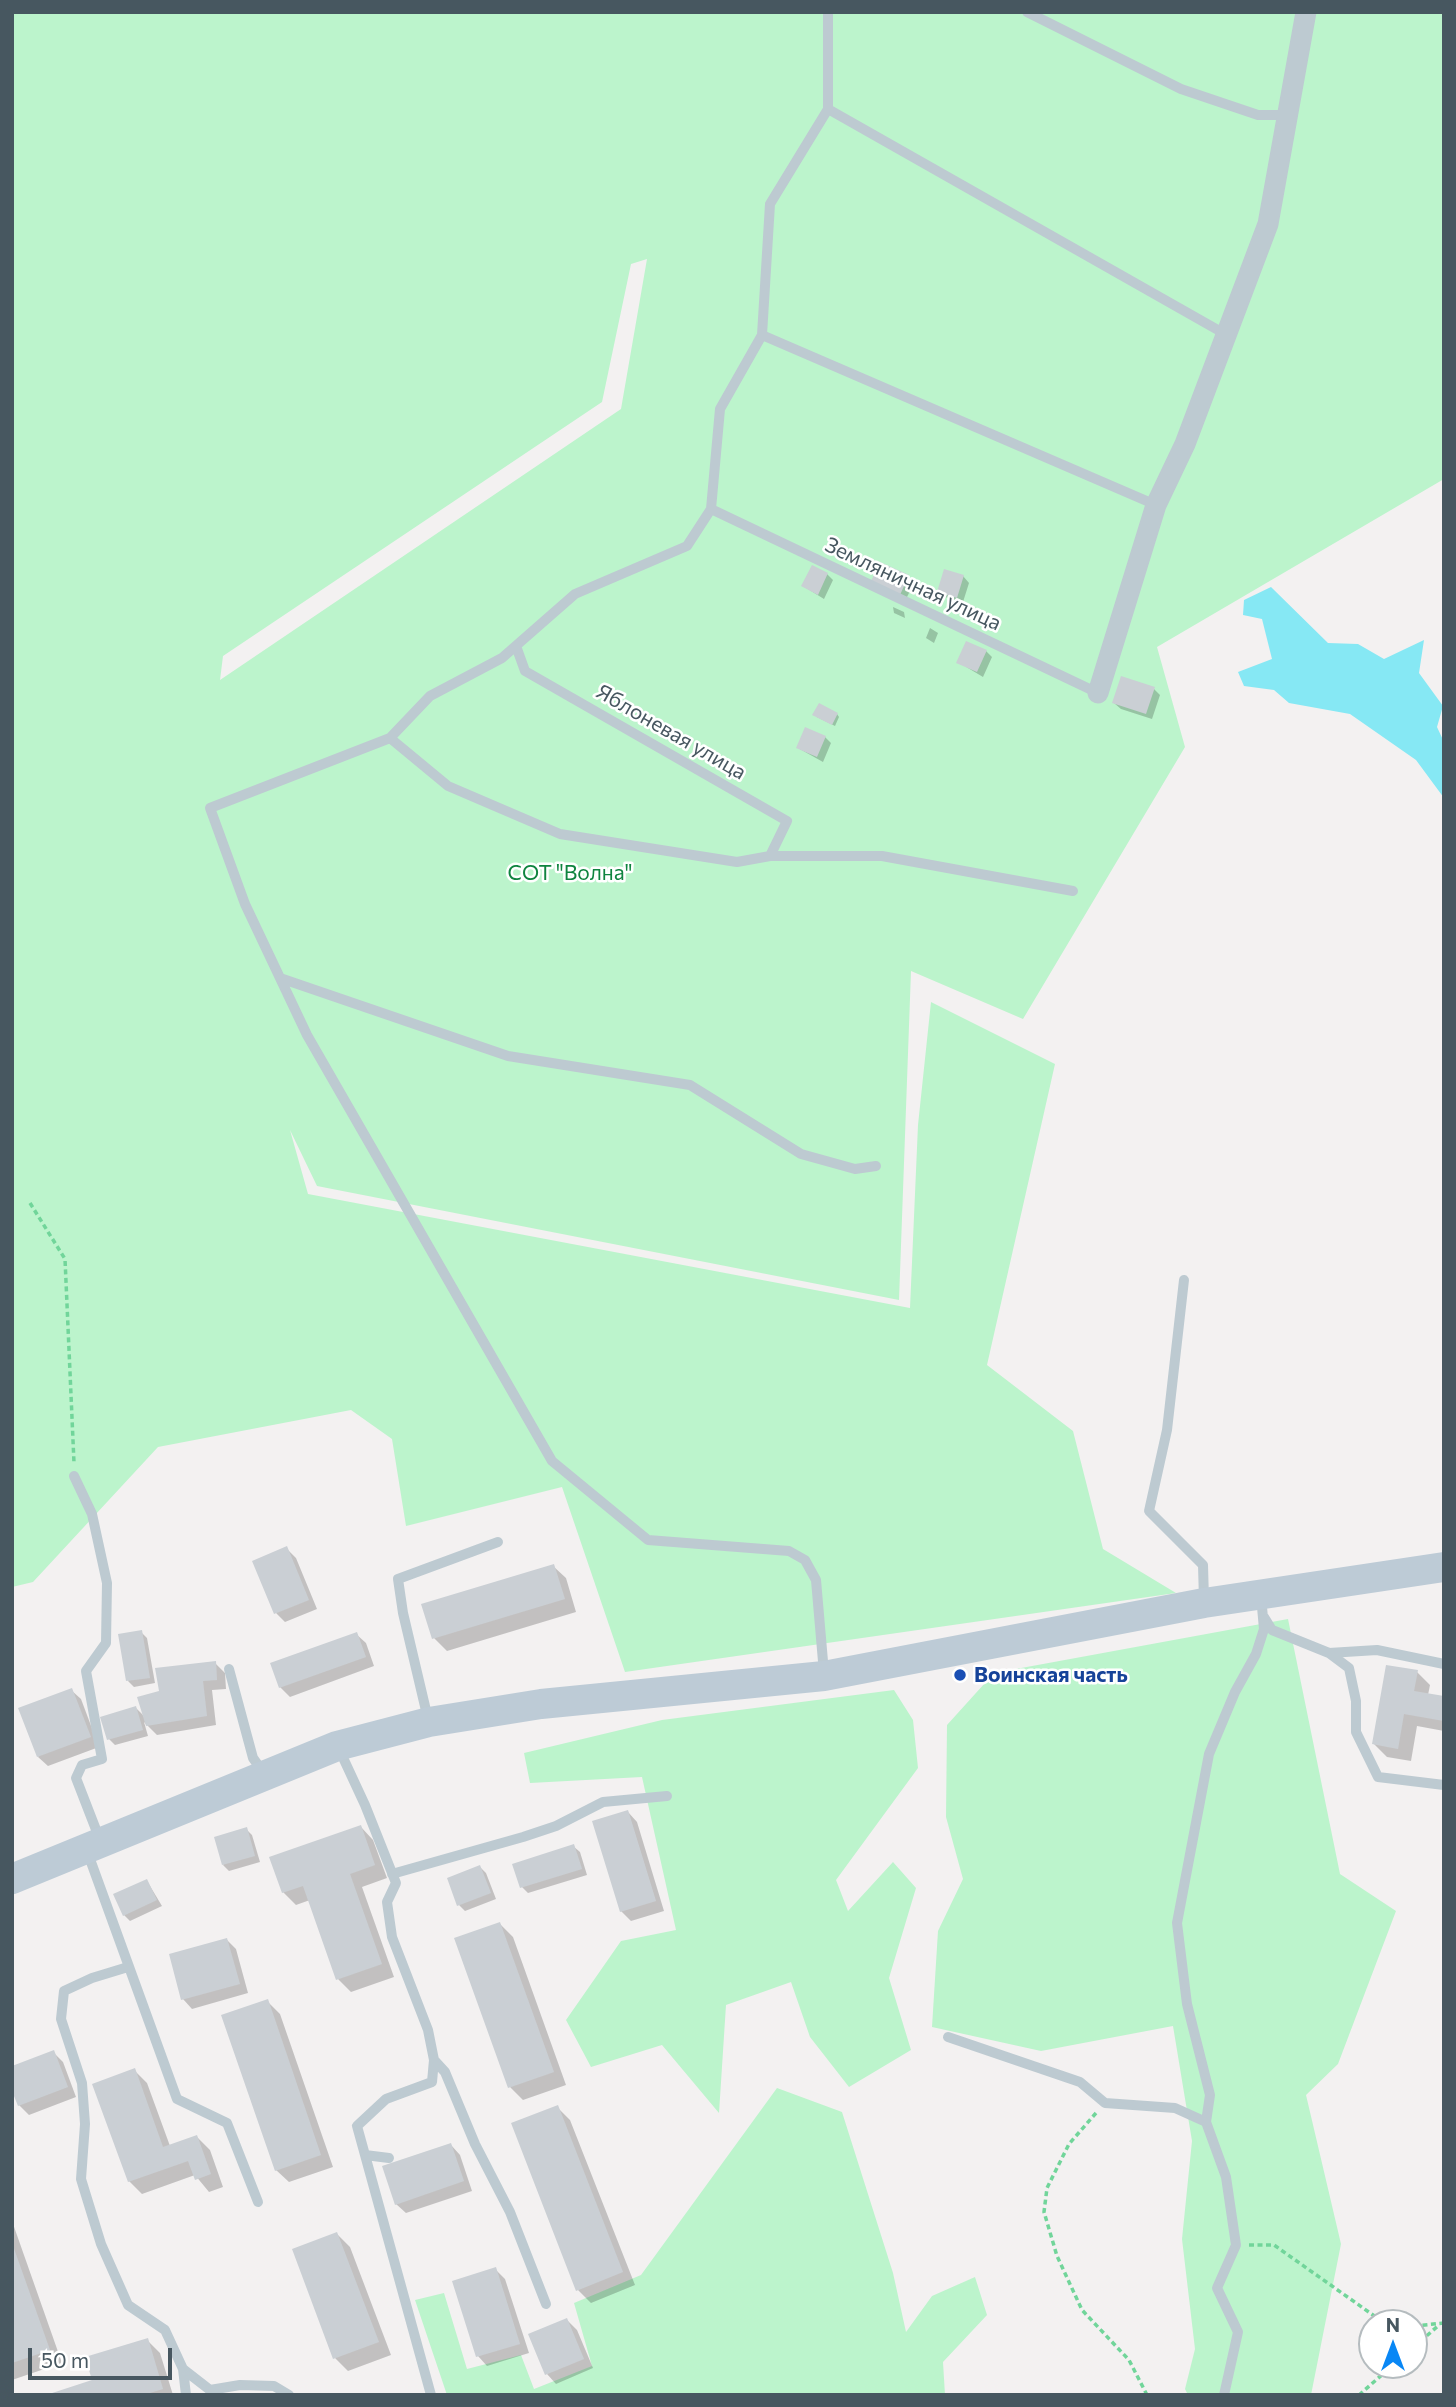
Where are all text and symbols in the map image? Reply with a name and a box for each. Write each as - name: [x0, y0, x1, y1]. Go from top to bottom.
- street label: Земляничная улица: [821, 532, 1005, 636]
- street label: Яблоневая улица: [592, 679, 750, 785]
- park label: СОТ "Волна": [508, 860, 632, 886]
- place label: Воинская часть: [974, 1662, 1128, 1688]
- marker: Воинская часть: [952, 1667, 968, 1683]
- north arrow: [1358, 2309, 1428, 2379]
- text: N: [1386, 2313, 1400, 2336]
- scale bar: [32, 2334, 175, 2378]
- text: 50 m: [41, 2347, 89, 2372]

